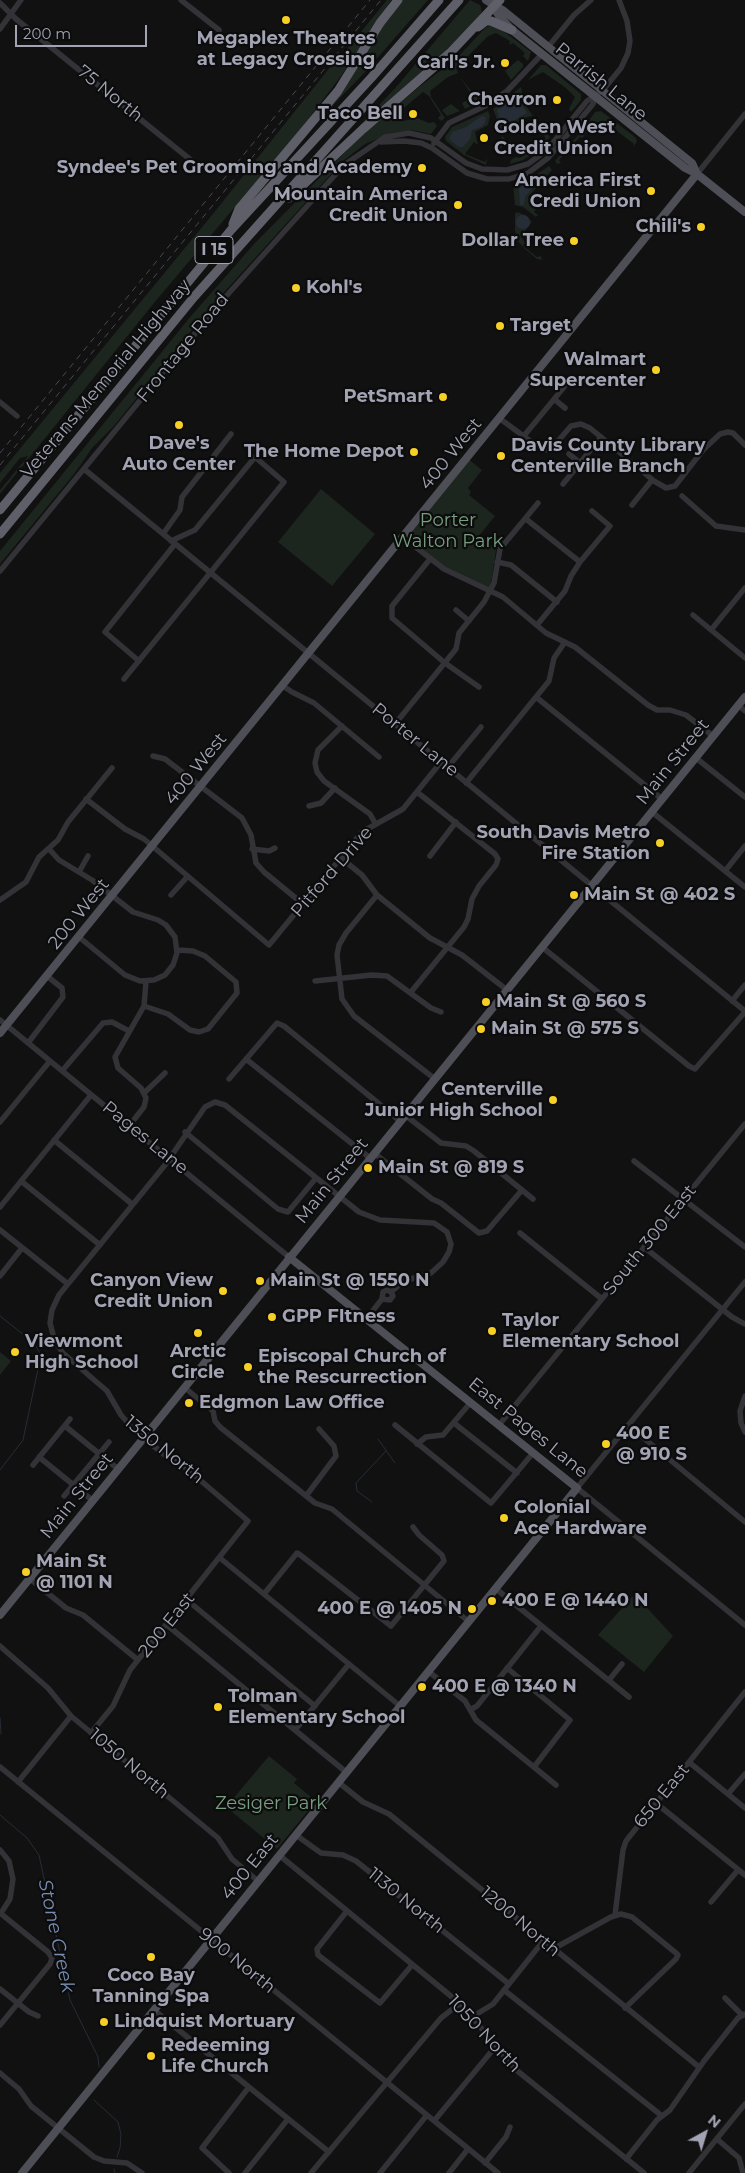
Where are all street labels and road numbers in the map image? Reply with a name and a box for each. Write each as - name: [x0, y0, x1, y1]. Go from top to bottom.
- street label: Parrish Lane: [551, 38, 651, 126]
- street label: 75 North: [73, 61, 147, 127]
- road number: I 15: [195, 236, 233, 264]
- street label: Veterans Memorial Highway: [16, 275, 196, 483]
- street label: Frontage Road: [132, 289, 234, 407]
- street label: 400 West: [415, 414, 487, 494]
- street label: Porter Lane: [367, 698, 463, 782]
- street label: Main Street: [632, 715, 714, 809]
- street label: 400 West: [160, 729, 232, 809]
- street label: Pitford Drive: [287, 822, 377, 922]
- street label: 200 West: [44, 874, 114, 954]
- street label: Pages Lane: [98, 1097, 192, 1179]
- street label: Main Street: [291, 1134, 373, 1228]
- street label: South 300 East: [599, 1180, 701, 1300]
- street label: East Pages Lane: [464, 1373, 592, 1483]
- street label: 1350 North: [120, 1411, 208, 1489]
- street label: Main Street: [36, 1449, 118, 1543]
- street label: 200 East: [134, 1588, 200, 1662]
- street label: 1050 North: [84, 1724, 174, 1804]
- street label: 650 East: [630, 1760, 694, 1832]
- street label: 400 East: [217, 1829, 283, 1905]
- street label: 1130 North: [363, 1863, 449, 1939]
- street label: 1200 North: [475, 1882, 565, 1962]
- street label: 900 North: [194, 1924, 280, 1998]
- street label: 1050 North: [443, 1991, 525, 2077]

